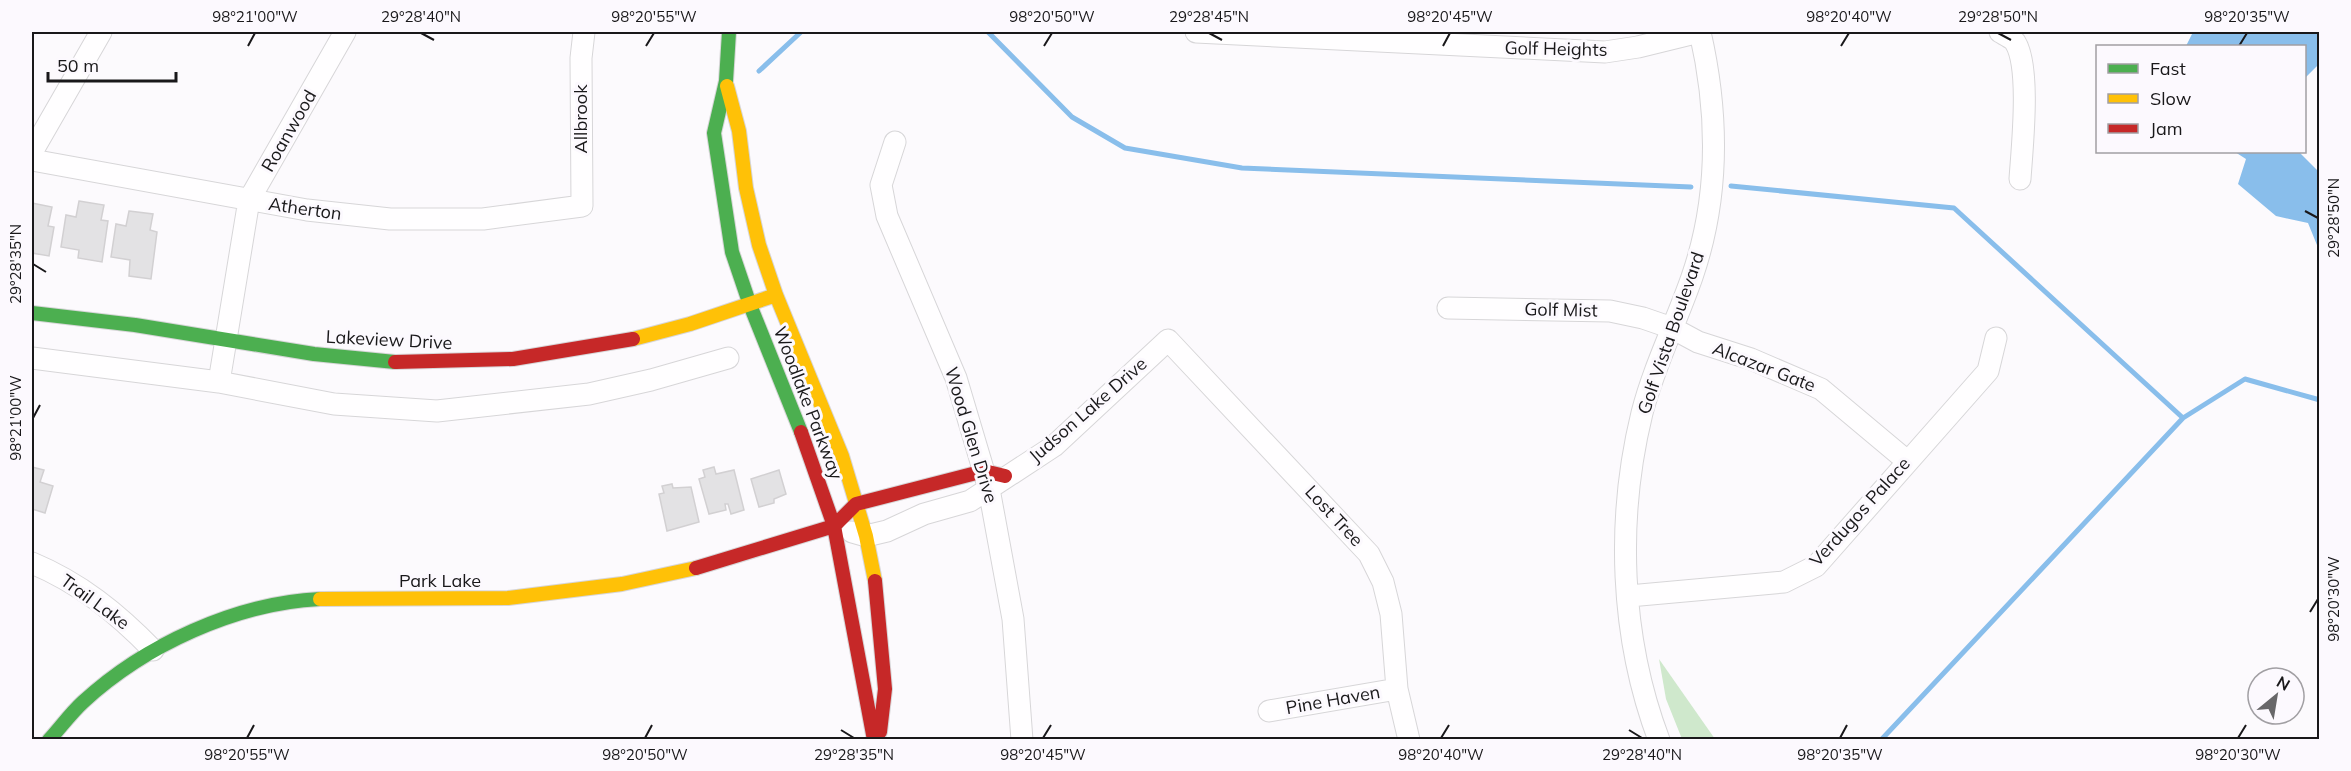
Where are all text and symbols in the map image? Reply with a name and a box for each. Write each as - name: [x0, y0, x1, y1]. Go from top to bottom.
- text: 98°21'00"W: [212, 7, 298, 26]
- text: 29°28'40"N: [381, 7, 461, 26]
- text: 98°20'55"W: [611, 7, 697, 26]
- text: 98°20'50"W: [1009, 7, 1095, 26]
- text: 29°28'45"N: [1169, 7, 1249, 26]
- text: 98°20'45"W: [1407, 7, 1493, 26]
- text: 98°20'40"W: [1806, 7, 1892, 26]
- text: 29°28'50"N: [1958, 7, 2038, 26]
- text: 98°20'35"W: [2204, 7, 2290, 26]
- street label: Golf Heights: [1504, 36, 1608, 61]
- scale bar: [48, 45, 176, 83]
- legend: [2096, 45, 2306, 153]
- text: 50 m: [57, 54, 99, 77]
- text: Fast: [2150, 57, 2186, 80]
- street label: Allbrook: [569, 84, 592, 153]
- street label: Roanwood: [256, 86, 321, 176]
- text: Slow: [2150, 87, 2192, 110]
- text: Jam: [2150, 117, 2183, 140]
- text: 29°28'50"N: [2324, 178, 2343, 258]
- street label: Atherton: [267, 192, 343, 225]
- text: 29°28'35"N: [6, 224, 25, 304]
- street label: Golf Vista Boulevard: [1632, 249, 1709, 417]
- street label: Golf Mist: [1524, 297, 1598, 322]
- street label: Woodlake Parkway: [769, 323, 848, 483]
- street label: Lakeview Drive: [325, 325, 453, 354]
- street label: Alcazar Gate: [1709, 336, 1819, 397]
- street label: Judson Lake Drive: [1024, 352, 1152, 467]
- street label: Wood Glen Drive: [940, 364, 1003, 506]
- text: 98°21'00"W: [6, 375, 25, 461]
- street label: Verdugos Palace: [1804, 452, 1915, 571]
- street label: Lost Tree: [1300, 480, 1368, 551]
- text: 98°20'30"W: [2324, 556, 2343, 642]
- street label: Trail Lake: [56, 569, 134, 634]
- street label: Park Lake: [399, 569, 481, 592]
- north arrow: [2246, 666, 2306, 726]
- text: N: [2273, 671, 2294, 695]
- street label: Pine Haven: [1284, 680, 1382, 719]
- text: 98°20'55"W: [204, 745, 290, 764]
- text: 98°20'50"W: [602, 745, 688, 764]
- text: 29°28'35"N: [814, 745, 894, 764]
- text: 98°20'45"W: [1000, 745, 1086, 764]
- text: 98°20'40"W: [1398, 745, 1484, 764]
- text: 29°28'40"N: [1602, 745, 1682, 764]
- text: 98°20'35"W: [1797, 745, 1883, 764]
- text: 98°20'30"W: [2195, 745, 2281, 764]

